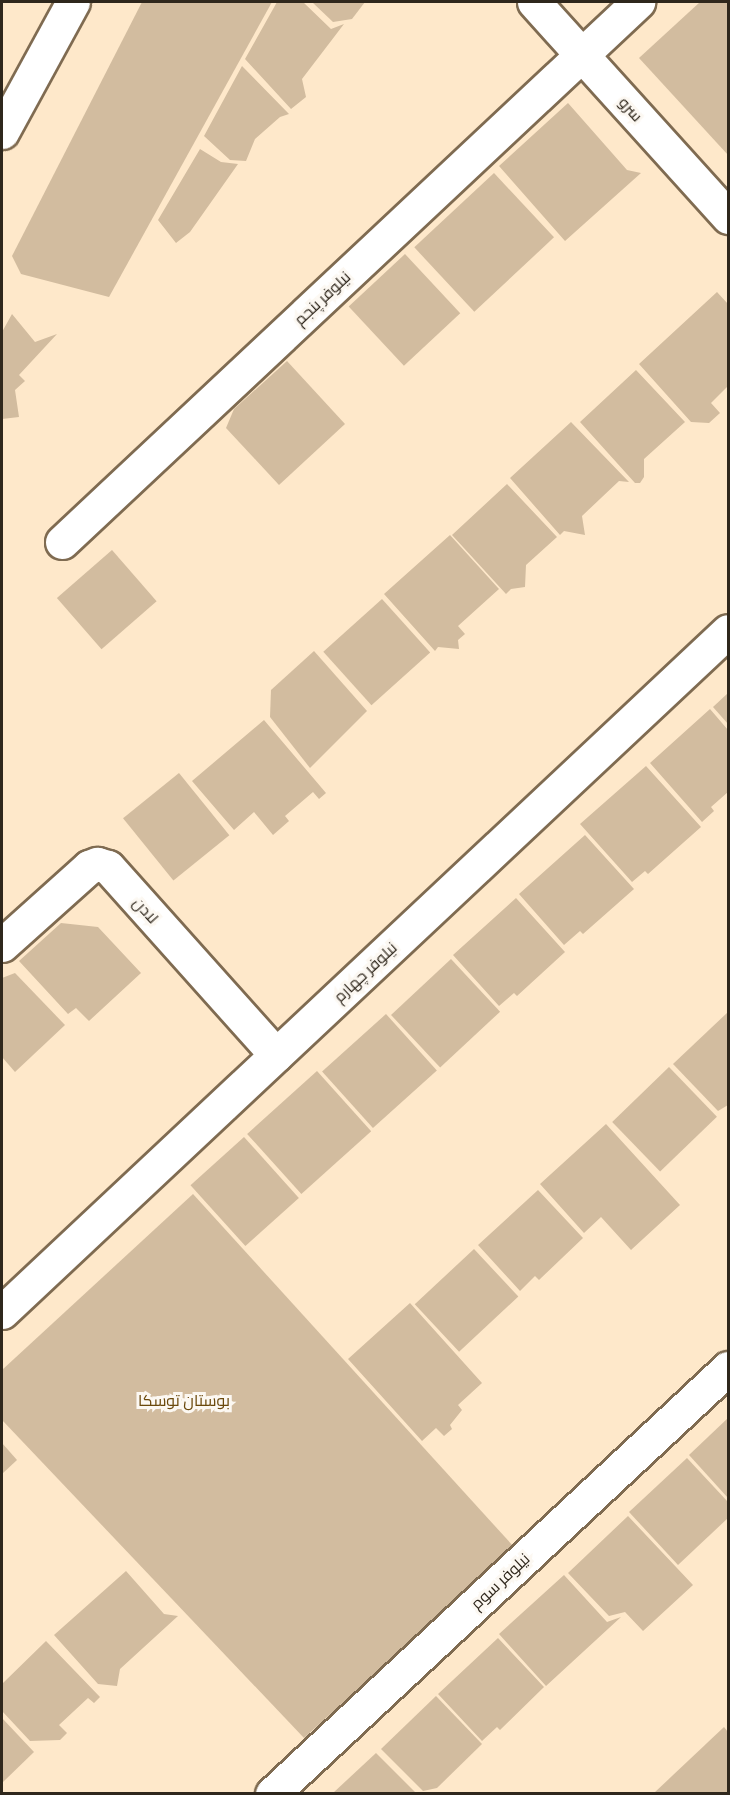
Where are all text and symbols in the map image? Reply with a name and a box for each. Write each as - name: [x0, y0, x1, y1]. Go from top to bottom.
- street label: سرو: [615, 93, 647, 125]
- street label: نیلوفر پنجم: [290, 267, 354, 329]
- street label: لادن: [129, 893, 163, 927]
- street label: نیلوفر چهارم: [329, 938, 401, 1006]
- park label: بوستان توسکا: [138, 1390, 230, 1410]
- street label: نیلوفر سوم: [467, 1549, 533, 1613]

